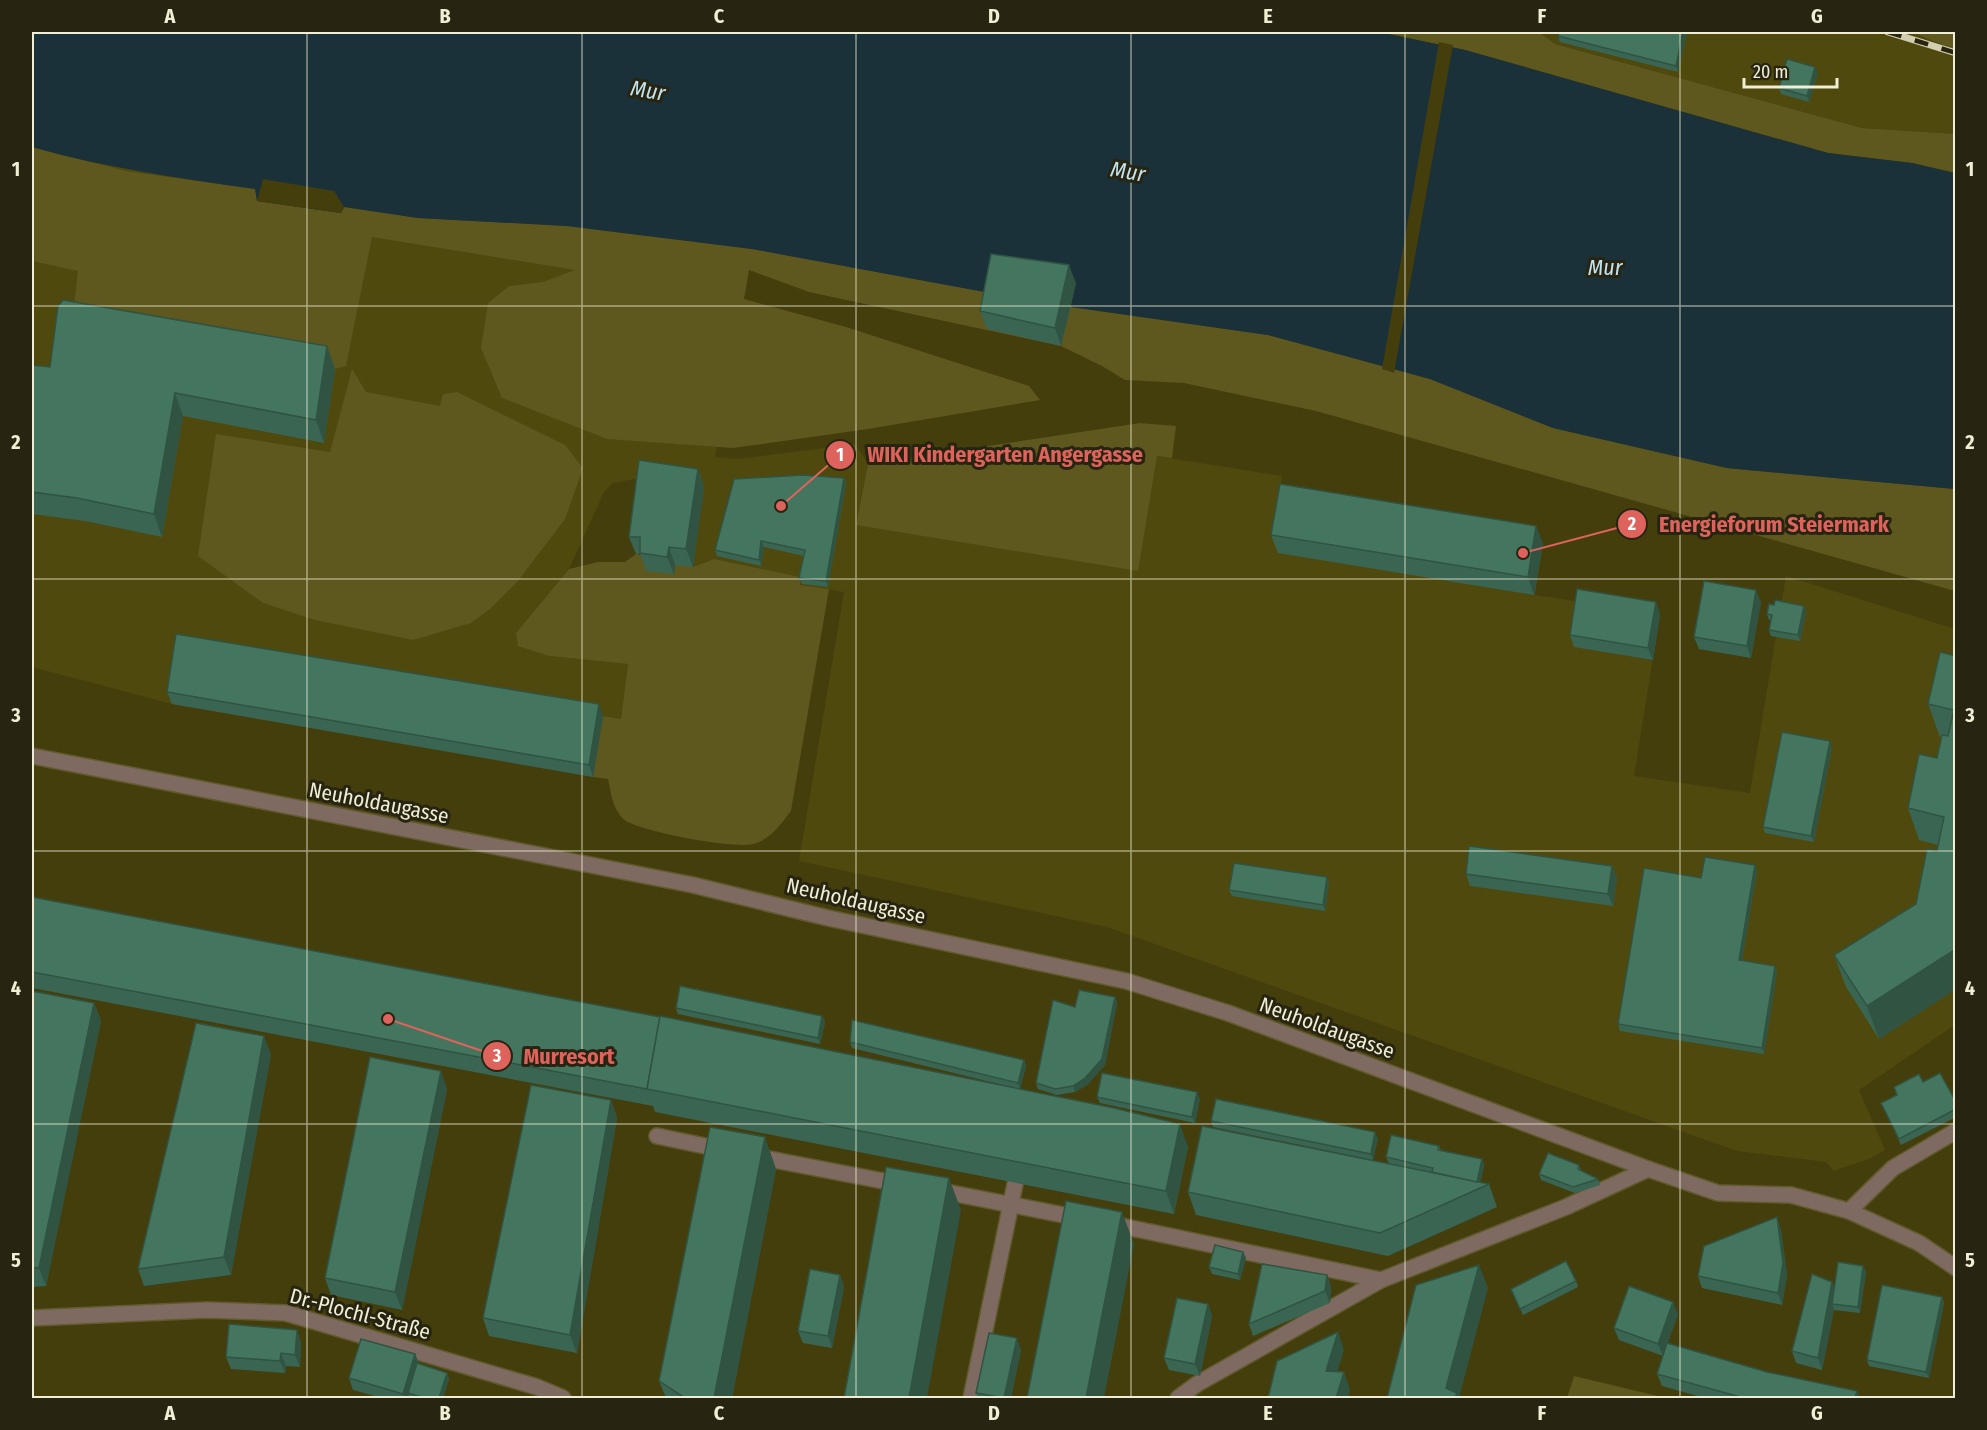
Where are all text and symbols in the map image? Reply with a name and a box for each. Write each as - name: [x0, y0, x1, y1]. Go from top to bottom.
- text: A: [164, 4, 177, 28]
- text: B: [439, 4, 451, 28]
- text: C: [714, 4, 725, 28]
- text: D: [988, 4, 1000, 28]
- text: E: [1263, 4, 1273, 28]
- text: F: [1538, 4, 1547, 28]
- text: G: [1811, 4, 1823, 28]
- scale bar: [1744, 51, 1837, 89]
- text: 20 m: [1753, 61, 1788, 83]
- water label: Mur: [629, 74, 669, 107]
- water label: Mur: [1109, 155, 1149, 188]
- text: 1: [12, 157, 20, 181]
- text: 1: [1966, 157, 1974, 181]
- water label: Mur: [1588, 254, 1624, 281]
- text: 2: [10, 430, 21, 454]
- text: 2: [1964, 430, 1975, 454]
- callout: WIKI Kindergarten Angergasse: [825, 435, 1154, 475]
- text: WIKI Kindergarten Angergasse: [867, 441, 1143, 468]
- text: 1: [836, 444, 844, 466]
- callout: Energieforum Steiermark: [1617, 504, 1901, 544]
- text: Energieforum Steiermark: [1659, 511, 1890, 538]
- text: 2: [1627, 513, 1636, 535]
- text: 3: [10, 703, 21, 727]
- text: 3: [1964, 703, 1975, 727]
- street label: Neuholdaugasse: [307, 777, 451, 829]
- street label: Neuholdaugasse: [784, 872, 928, 930]
- text: 4: [11, 976, 21, 1000]
- text: 4: [1965, 976, 1975, 1000]
- street label: Neuholdaugasse: [1256, 992, 1398, 1064]
- callout: Murresort: [482, 1036, 627, 1076]
- text: Murresort: [523, 1043, 615, 1070]
- text: 3: [492, 1045, 502, 1067]
- text: 5: [11, 1248, 21, 1272]
- text: 5: [1965, 1248, 1975, 1272]
- street label: Dr.-Plochl-Straße: [287, 1283, 433, 1345]
- text: A: [164, 1401, 177, 1425]
- text: B: [439, 1401, 451, 1425]
- text: C: [714, 1401, 725, 1425]
- text: D: [988, 1401, 1000, 1425]
- text: E: [1263, 1401, 1273, 1425]
- text: F: [1538, 1401, 1547, 1425]
- text: G: [1811, 1401, 1823, 1425]

